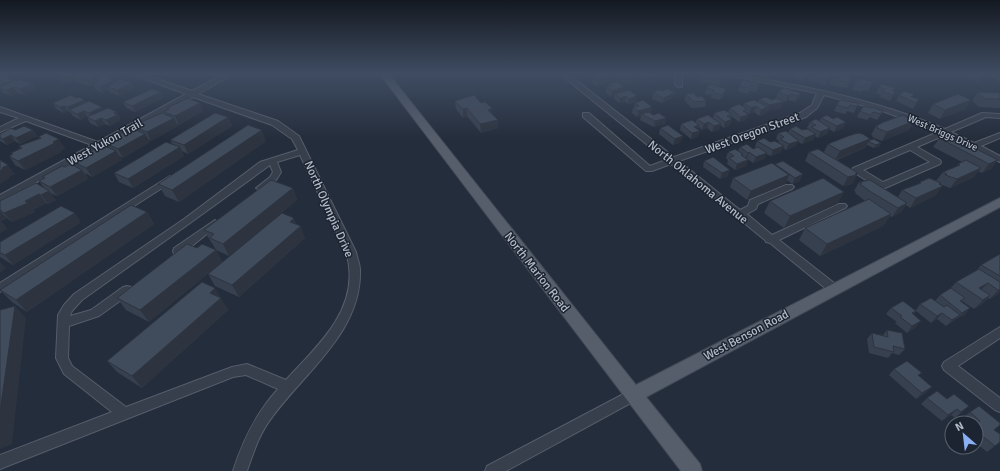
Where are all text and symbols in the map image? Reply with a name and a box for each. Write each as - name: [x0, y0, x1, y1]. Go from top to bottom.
- street label: West Oregon Street: [703, 110, 801, 157]
- street label: West Briggs Drive: [906, 112, 979, 154]
- street label: West Yukon Trail: [65, 115, 146, 169]
- street label: North Oklahoma Avenue: [645, 137, 751, 227]
- street label: North Olympia Drive: [301, 159, 357, 260]
- street label: North Marion Road: [501, 229, 572, 315]
- street label: West Benson Road: [701, 307, 791, 364]
- north arrow: [944, 415, 984, 455]
- text: N: [953, 419, 966, 434]

